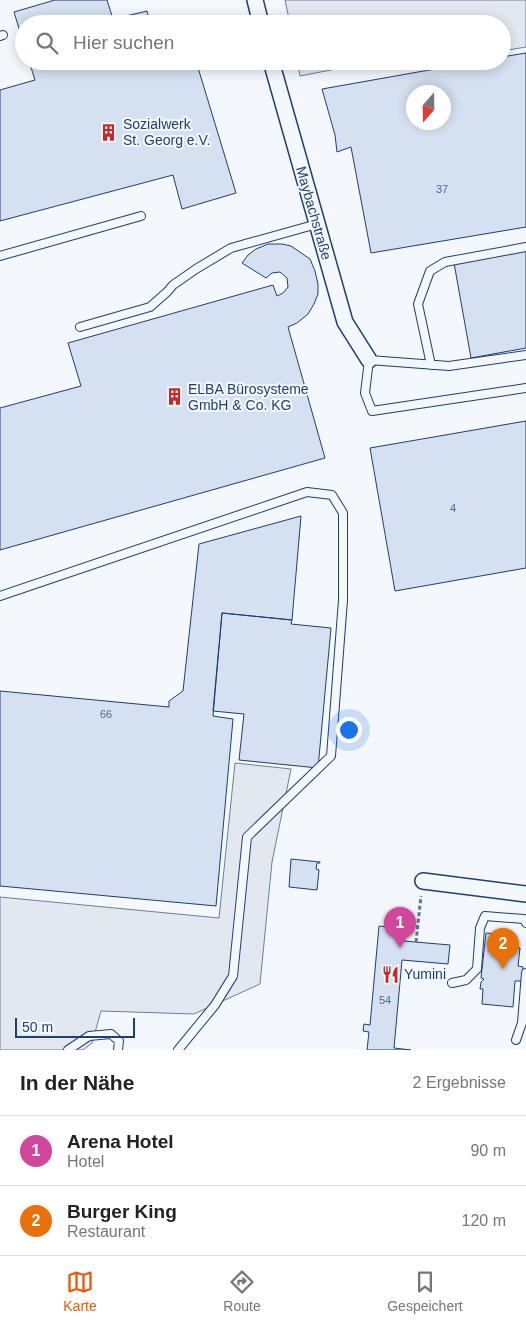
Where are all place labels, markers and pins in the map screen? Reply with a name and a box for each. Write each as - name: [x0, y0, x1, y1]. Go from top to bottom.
- place label: Sozialwerk St. Georg e.V.: [123, 116, 210, 148]
- building icon: Sozialwerk St. Georg e.V.: [99, 122, 119, 142]
- place label: ELBA Bürosysteme GmbH & Co. KG: [188, 381, 309, 413]
- building icon: ELBA Bürosysteme GmbH & Co. KG: [164, 387, 184, 407]
- pin: 1: [384, 907, 416, 948]
- pin: 2: [487, 928, 519, 969]
- restaurant icon: Yumini: [380, 964, 400, 984]
- place label: Yumini: [404, 966, 446, 982]

